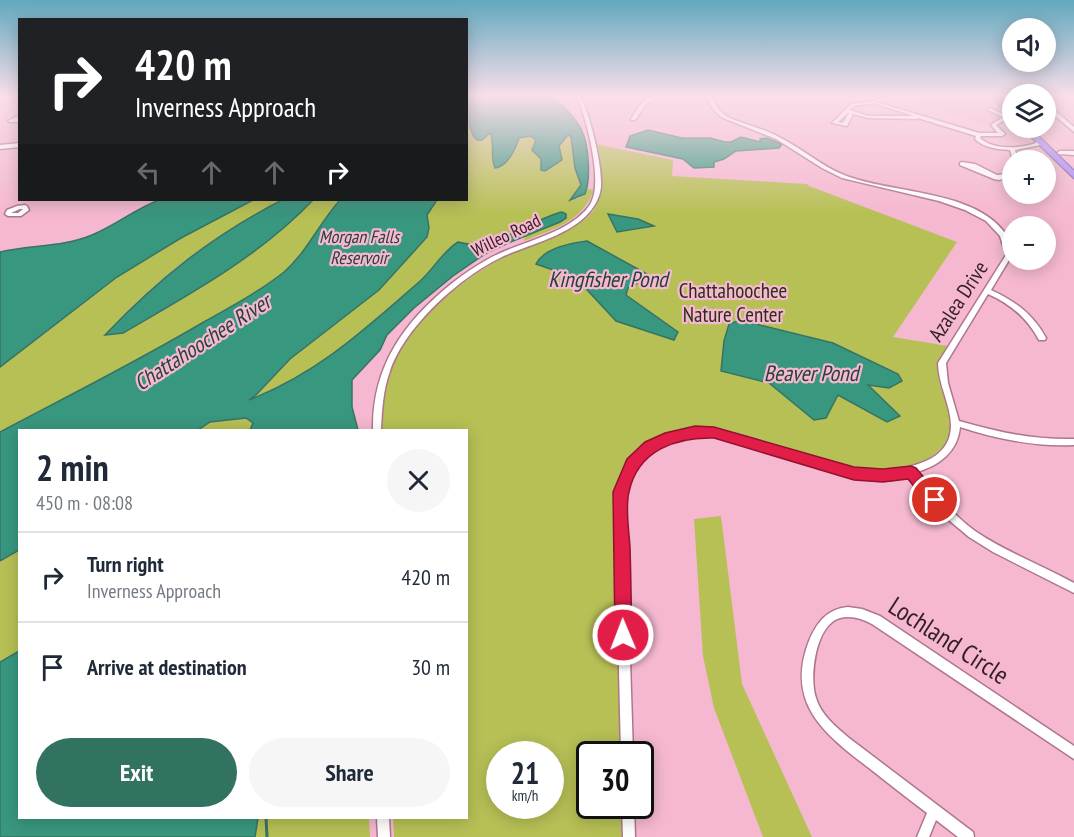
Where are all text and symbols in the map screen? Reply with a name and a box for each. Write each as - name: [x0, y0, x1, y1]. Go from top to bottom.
- map controls: [1002, 18, 1056, 270]
- button: sound: [1002, 18, 1056, 72]
- text: 420 m: [135, 37, 232, 92]
- icon: right: [36, 42, 114, 120]
- button: layers: [1002, 84, 1056, 138]
- text: Inverness Approach: [135, 90, 316, 124]
- button: +: [1002, 150, 1056, 204]
- icon: left: [132, 156, 165, 189]
- icon: ahead: [195, 156, 228, 189]
- icon: ahead: [258, 156, 291, 189]
- icon: right: [321, 156, 354, 189]
- street label: Willeo Road: [468, 208, 544, 262]
- button: −: [1002, 216, 1056, 270]
- water label: Morgan Falls Reservoir: [319, 225, 401, 269]
- street label: Azalea Drive: [922, 256, 994, 346]
- water label: Kingfisher Pond: [548, 265, 671, 293]
- park label: Chattahoochee Nature Center: [679, 277, 787, 328]
- water label: Chattahoochee River: [128, 286, 278, 397]
- water label: Beaver Pond: [764, 359, 862, 387]
- text: 2 min: [36, 444, 109, 491]
- button: close: [387, 449, 450, 512]
- pin: [909, 474, 960, 525]
- icon: arrive: [918, 483, 951, 516]
- text: 450 m · 08:08: [36, 490, 133, 516]
- text: Turn right: [87, 550, 164, 578]
- icon: right: [36, 561, 69, 594]
- text: 420 m: [401, 563, 450, 591]
- text: Inverness Approach: [87, 578, 221, 604]
- street label: Lochland Circle: [883, 589, 1015, 691]
- position arrow: [591, 603, 655, 667]
- icon: arrive: [36, 651, 69, 684]
- text: Arrive at destination: [87, 653, 247, 681]
- text: 30 m: [411, 653, 450, 681]
- button: Exit: [36, 738, 237, 807]
- button: Share: [249, 738, 450, 807]
- speed limit sign: 30: [576, 741, 654, 819]
- text: 21: [511, 753, 539, 792]
- text: km/h: [512, 786, 538, 805]

